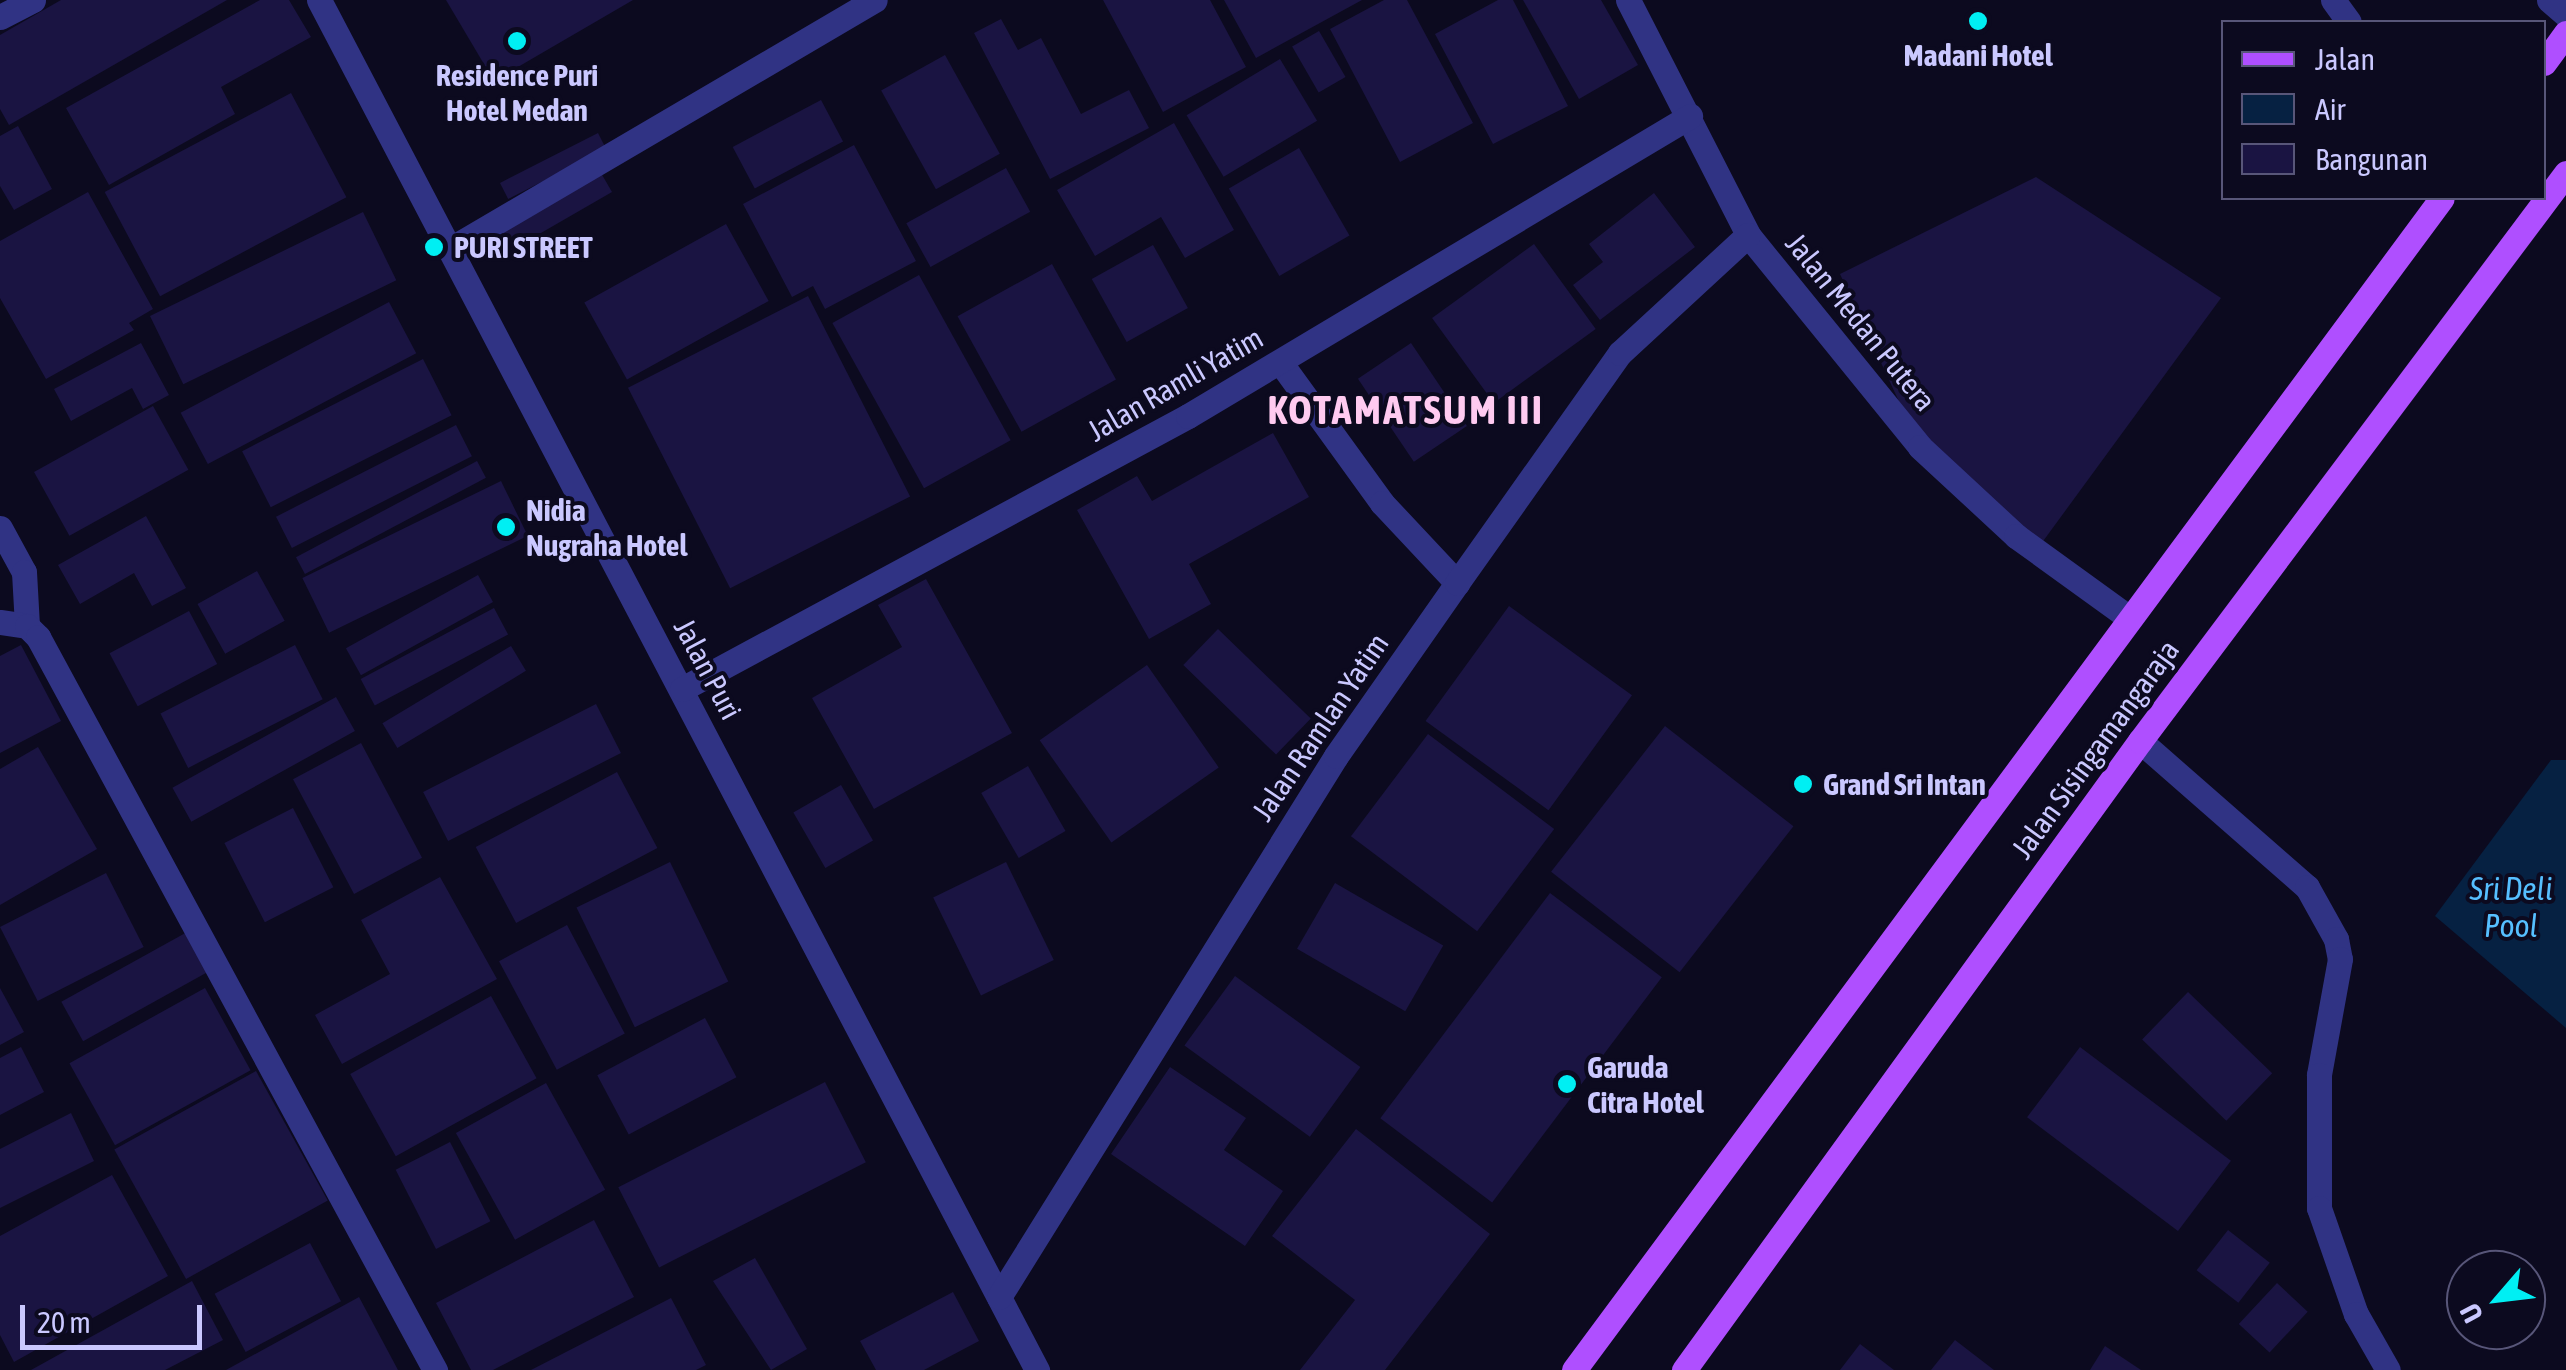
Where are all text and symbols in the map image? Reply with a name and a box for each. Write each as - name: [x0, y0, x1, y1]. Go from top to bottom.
- marker: Madani Hotel: [1967, 10, 1989, 32]
- legend: [2221, 20, 2546, 200]
- marker: Residence Puri Hotel Medan: [506, 30, 528, 52]
- place label: Madani Hotel: [1903, 37, 2053, 73]
- text: Jalan: [2315, 42, 2375, 76]
- place label: Residence Puri Hotel Medan: [436, 57, 598, 128]
- text: Air: [2315, 92, 2345, 126]
- text: Bangunan: [2315, 142, 2428, 176]
- street label: Jalan Medan Putera: [1778, 226, 1944, 418]
- place label: PURI STREET: [454, 229, 593, 265]
- marker: PURI STREET: [423, 236, 445, 258]
- street label: Jalan Ramli Yatim: [1081, 319, 1269, 449]
- district label: KOTAMATSUM III: [1267, 386, 1545, 434]
- place label: Nidia Nugraha Hotel: [526, 492, 687, 562]
- marker: Nidia Nugraha Hotel: [495, 516, 517, 538]
- street label: Jalan Puri: [667, 612, 749, 726]
- street label: Jalan Ramlan Yatim: [1244, 627, 1396, 827]
- street label: Jalan Sisingamangaraja: [2004, 633, 2186, 865]
- place label: Grand Sri Intan: [1823, 766, 1986, 802]
- marker: Grand Sri Intan: [1792, 773, 1814, 795]
- water label: Sri Deli Pool: [2470, 871, 2552, 946]
- place label: Garuda Citra Hotel: [1587, 1049, 1704, 1120]
- marker: Garuda Citra Hotel: [1556, 1073, 1578, 1095]
- north arrow: [2446, 1250, 2546, 1350]
- scale bar: [25, 1285, 208, 1347]
- text: U: [2453, 1298, 2489, 1328]
- text: 20 m: [37, 1305, 91, 1339]

